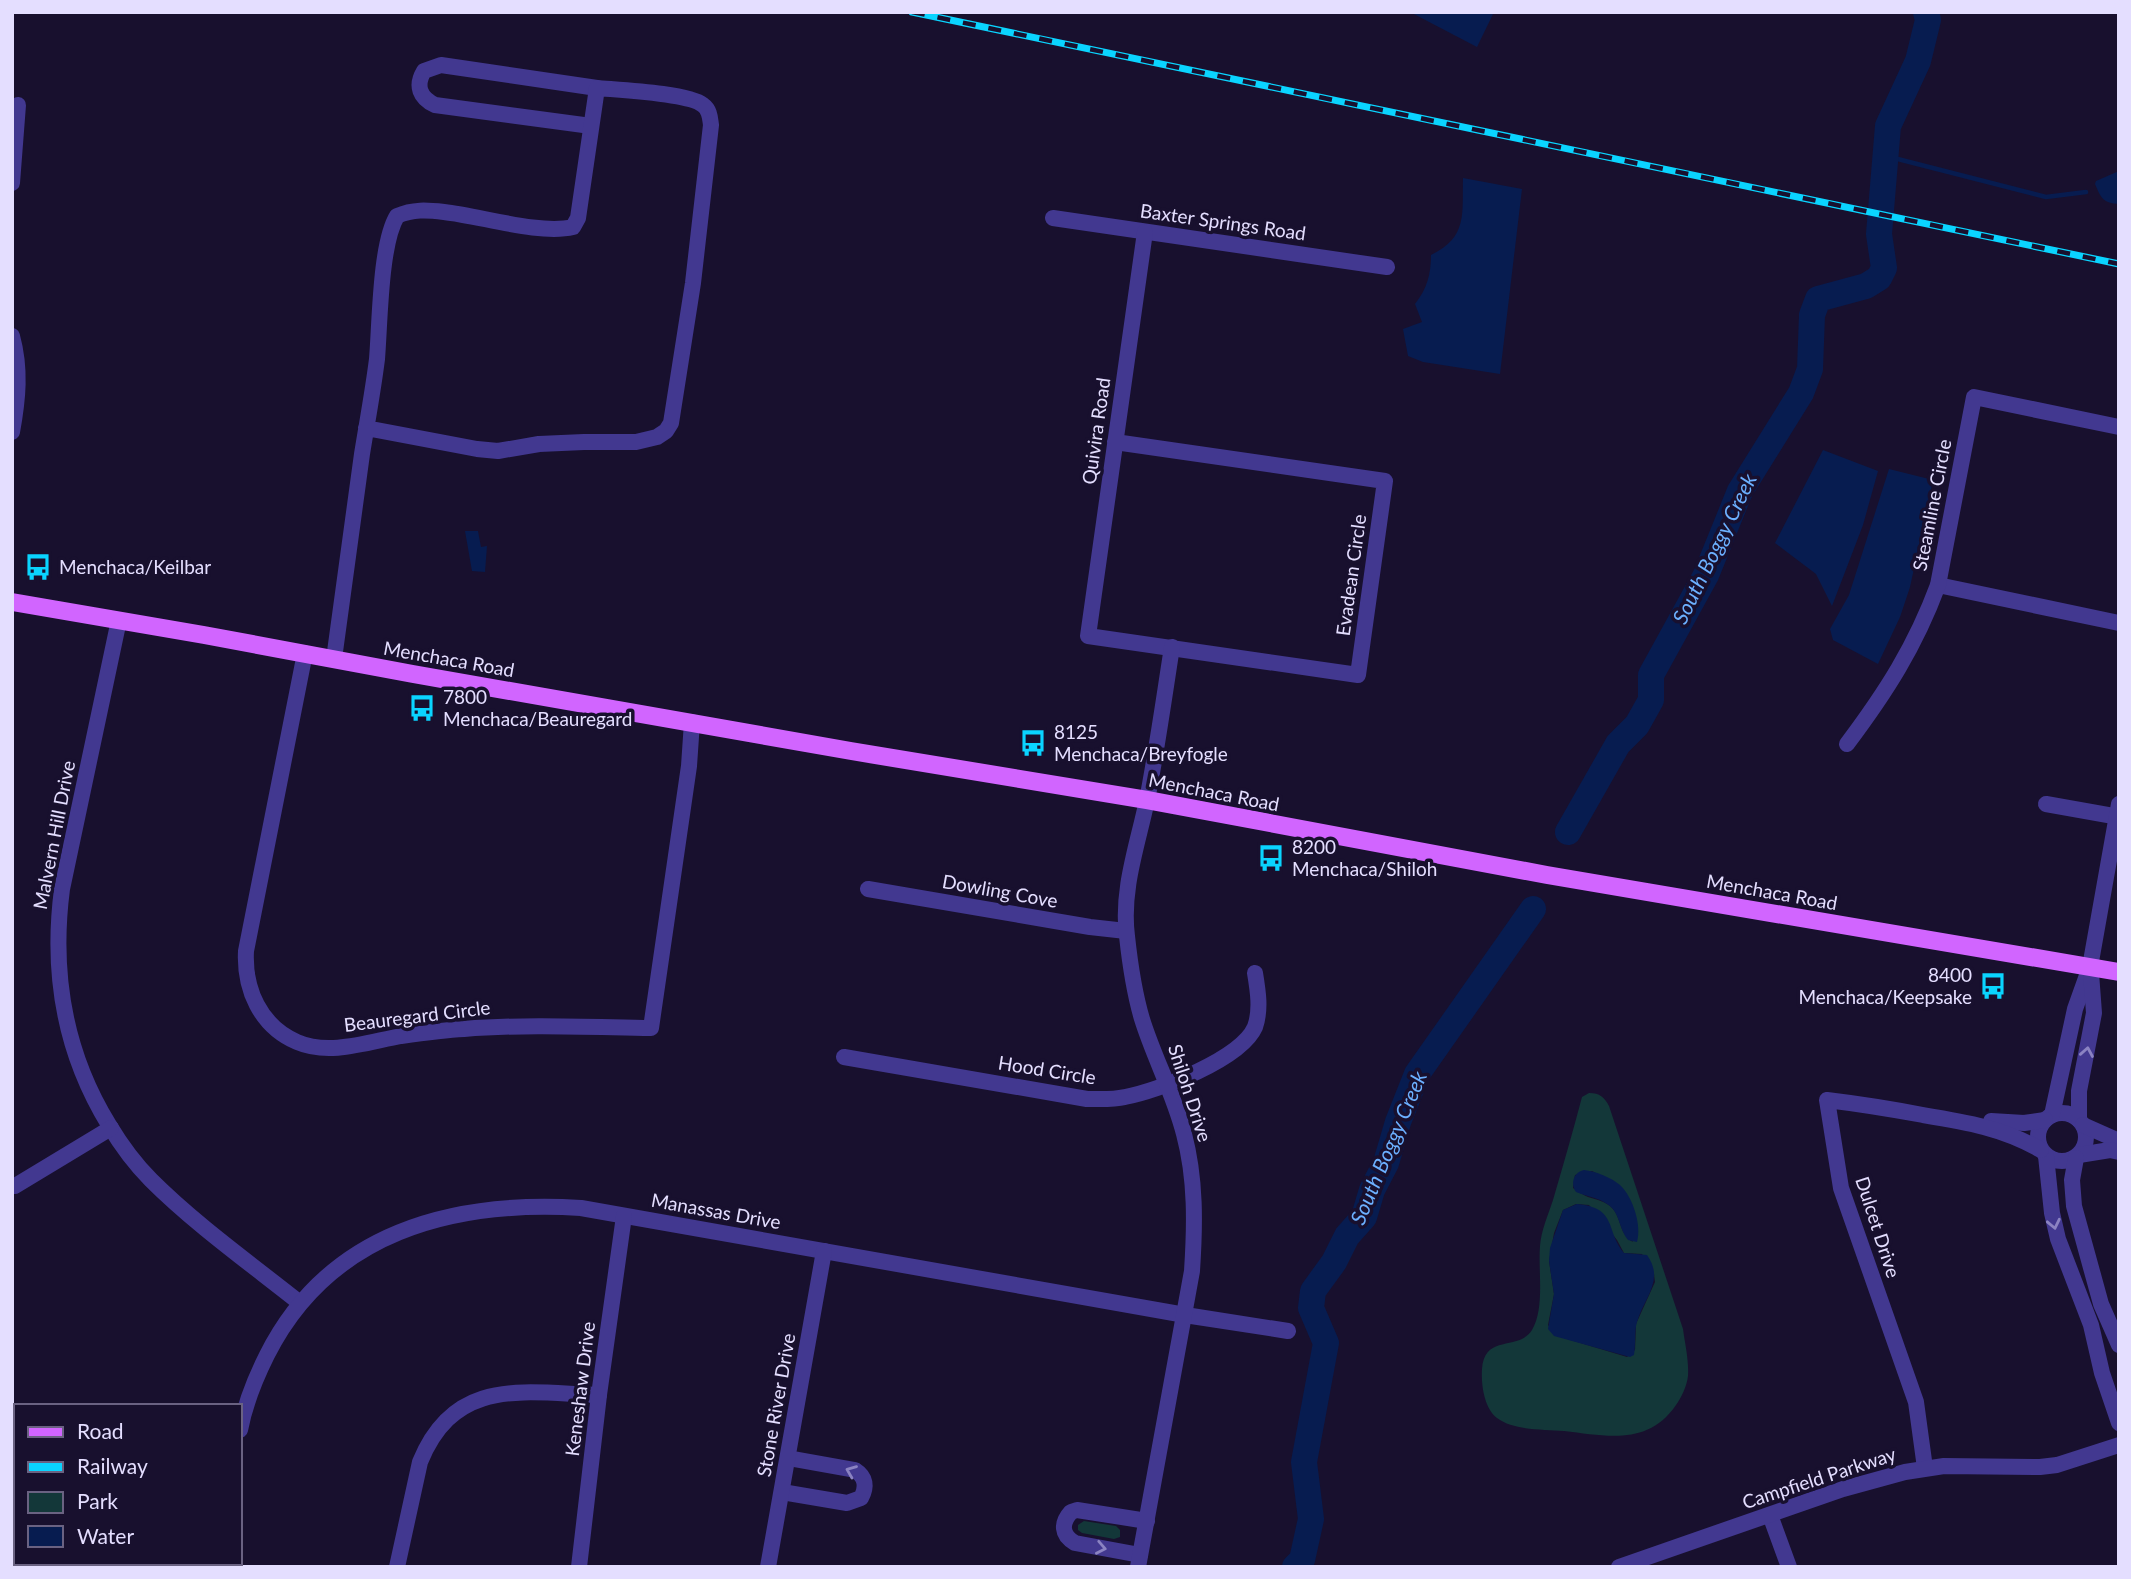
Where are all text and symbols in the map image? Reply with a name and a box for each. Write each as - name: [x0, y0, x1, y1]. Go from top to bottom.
- street label: Baxter Springs Road: [1139, 198, 1307, 245]
- street label: Quivira Road: [1077, 376, 1114, 486]
- street label: Steamline Circle: [1907, 437, 1956, 573]
- water label: South Boggy Creek: [1666, 468, 1761, 628]
- street label: Evadean Circle: [1331, 513, 1370, 637]
- bus stop icon: Menchaca/Keilbar: [23, 552, 53, 582]
- place label: Menchaca/Keilbar: [59, 555, 211, 578]
- street label: Menchaca Road: [382, 636, 516, 681]
- place label: 7800 Menchaca/Beauregard: [443, 685, 632, 730]
- bus stop icon: 7800 Menchaca/Beauregard: [407, 693, 437, 723]
- place label: 8125 Menchaca/Breyfogle: [1054, 720, 1228, 765]
- bus stop icon: 8125 Menchaca/Breyfogle: [1018, 728, 1048, 758]
- street label: Malvern Hill Drive: [28, 758, 79, 911]
- street label: Menchaca Road: [1147, 768, 1281, 815]
- place label: 8200 Menchaca/Shiloh: [1292, 835, 1437, 880]
- bus stop icon: 8200 Menchaca/Shiloh: [1256, 843, 1286, 873]
- street label: Dowling Cove: [941, 869, 1060, 912]
- street label: Menchaca Road: [1705, 869, 1839, 914]
- place label: 8400 Menchaca/Keepsake: [1798, 963, 1972, 1008]
- bus stop icon: 8400 Menchaca/Keepsake: [1978, 971, 2008, 1001]
- street label: Beauregard Circle: [342, 995, 492, 1036]
- street label: Shiloh Drive: [1164, 1041, 1217, 1145]
- one-way arrow: [2079, 1046, 2094, 1058]
- street label: Hood Circle: [997, 1050, 1098, 1089]
- water label: South Boggy Creek: [1344, 1066, 1432, 1228]
- street label: Dulcet Drive: [1851, 1173, 1906, 1280]
- street label: Manassas Drive: [650, 1188, 783, 1233]
- one-way arrow: [2046, 1218, 2061, 1230]
- street label: Keneshaw Drive: [560, 1320, 599, 1458]
- street label: Stone River Drive: [752, 1331, 799, 1479]
- legend: [14, 1404, 242, 1565]
- text: Road: [77, 1418, 124, 1443]
- street label: Campfield Parkway: [1739, 1442, 1899, 1513]
- text: Railway: [77, 1453, 148, 1478]
- one-way arrow: [846, 1465, 858, 1479]
- text: Park: [77, 1488, 118, 1513]
- text: Water: [77, 1523, 134, 1548]
- one-way arrow: [1095, 1539, 1107, 1554]

